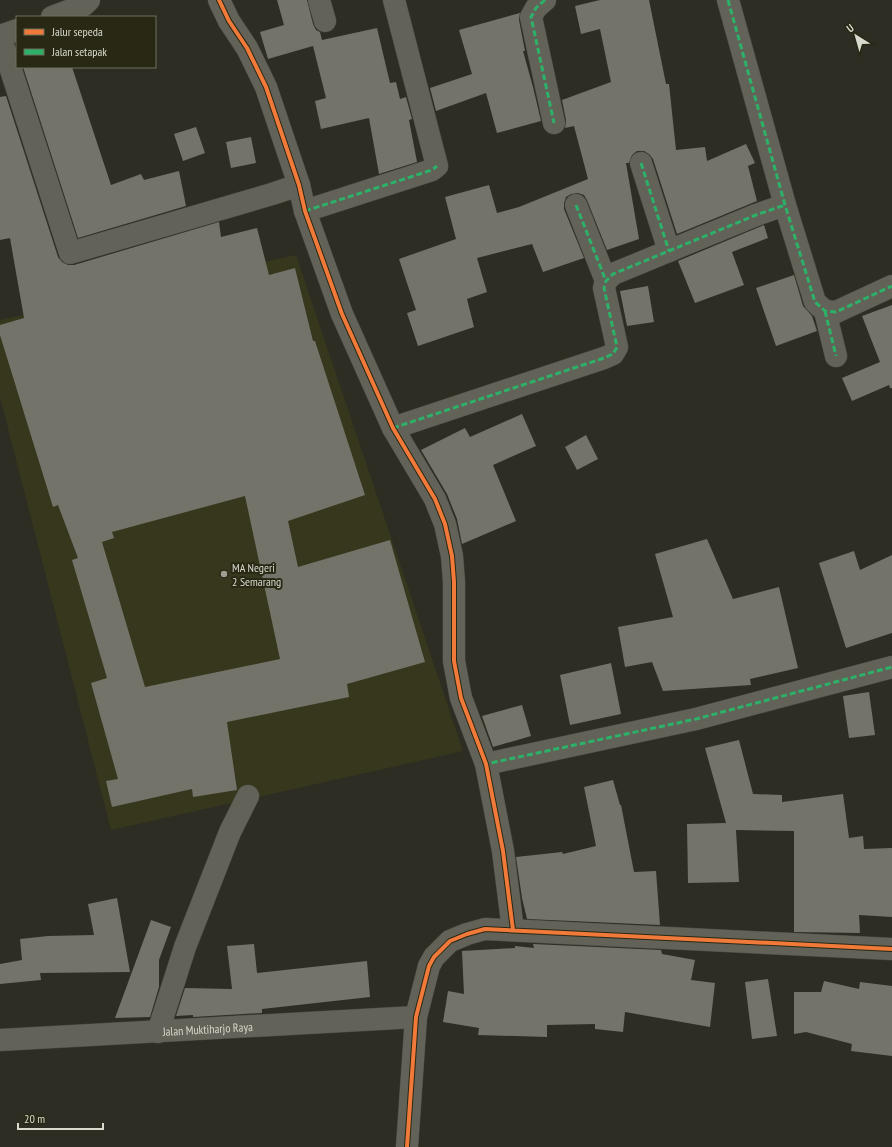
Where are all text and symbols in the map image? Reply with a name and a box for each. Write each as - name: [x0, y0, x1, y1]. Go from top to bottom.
- legend: [16, 16, 156, 68]
- north arrow: [836, 16, 876, 56]
- text: U: [844, 21, 857, 35]
- text: Jalur sepeda: [51, 24, 103, 39]
- text: Jalan setapak: [51, 44, 107, 59]
- place label: MA Negeri 2 Semarang: [232, 560, 281, 589]
- marker: MA Negeri 2 Semarang: [219, 569, 229, 579]
- street label: Jalan Muktiharjo Raya: [161, 1019, 253, 1039]
- scale bar: [18, 1105, 103, 1131]
- text: 20 m: [24, 1111, 45, 1126]

